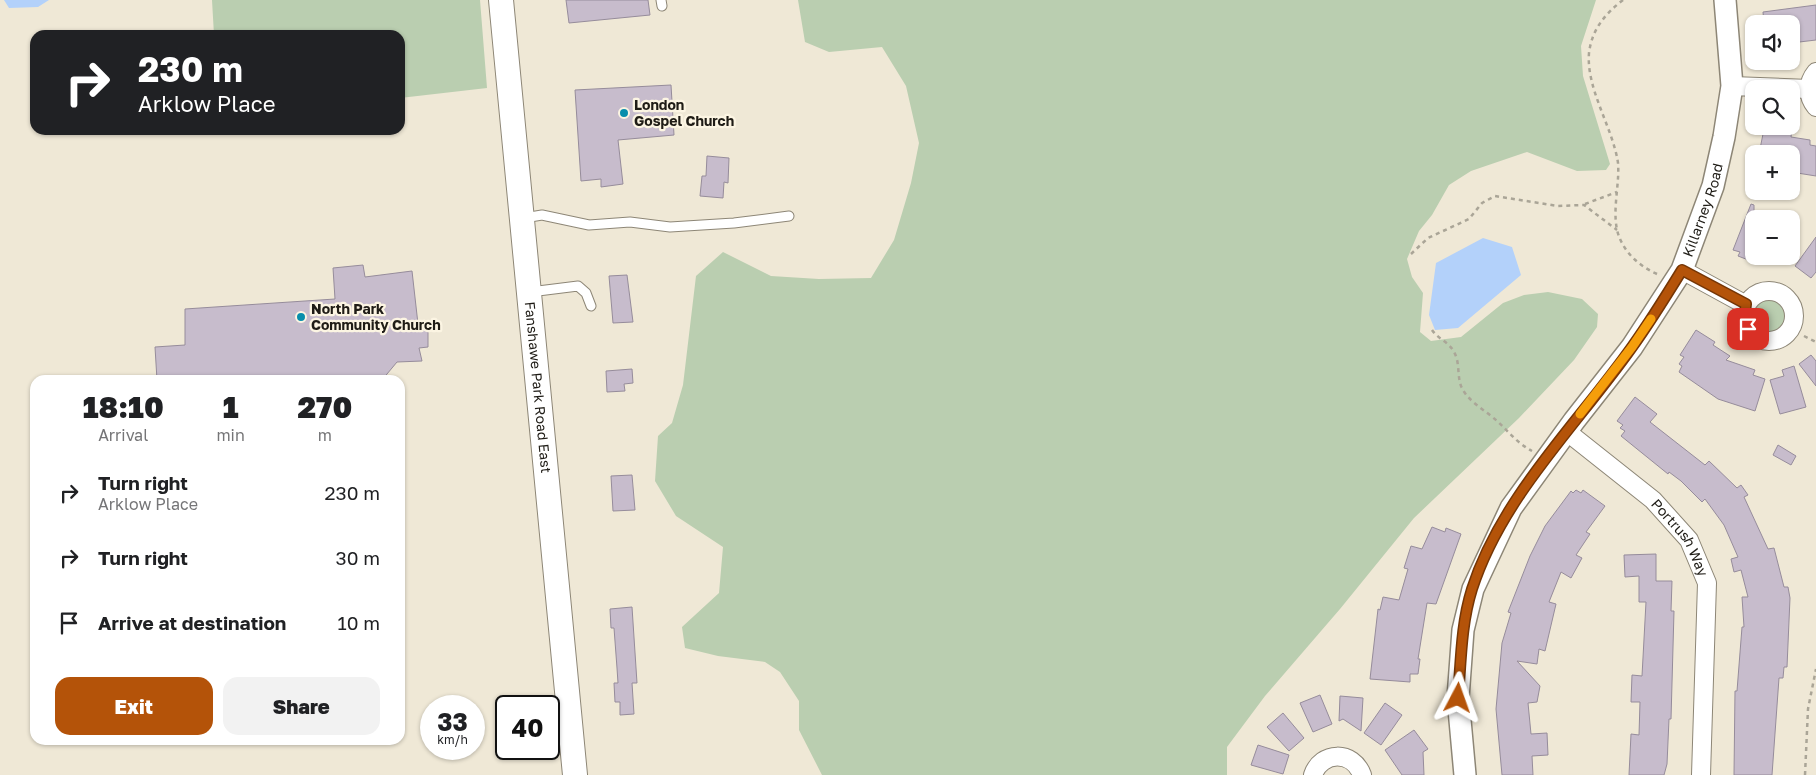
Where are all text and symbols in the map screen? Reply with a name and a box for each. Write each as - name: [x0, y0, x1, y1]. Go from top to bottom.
- map controls: [1745, 15, 1800, 265]
- button: sound: [1745, 15, 1800, 70]
- text: 230 m: [138, 48, 243, 90]
- icon: right: [55, 50, 120, 115]
- button: search: [1745, 80, 1800, 135]
- text: Arklow Place: [138, 90, 276, 117]
- place label: London Gospel Church: [634, 96, 734, 129]
- marker: London Gospel Church: [618, 107, 630, 119]
- button: +: [1745, 145, 1800, 200]
- street label: Killarney Road: [1679, 162, 1726, 259]
- button: −: [1745, 210, 1800, 265]
- place label: North Park Community Church: [311, 300, 441, 333]
- street label: Fanshawe Park Road East: [522, 301, 555, 474]
- pin: [1727, 308, 1769, 350]
- marker: North Park Community Church: [295, 311, 307, 323]
- icon: arrive: [1734, 315, 1762, 343]
- text: 18:10: [83, 389, 164, 425]
- text: 1: [223, 389, 239, 425]
- text: 270: [297, 389, 352, 425]
- text: Arrival: [98, 425, 148, 445]
- text: min: [216, 425, 245, 445]
- text: m: [318, 425, 332, 445]
- text: Turn right: [98, 471, 188, 494]
- icon: right: [55, 479, 83, 507]
- text: 230 m: [325, 481, 380, 504]
- text: Arklow Place: [98, 494, 198, 514]
- street label: Portrush Way: [1648, 495, 1712, 579]
- icon: right: [55, 544, 83, 572]
- text: Turn right: [98, 546, 188, 569]
- text: 30 m: [336, 546, 380, 569]
- icon: arrive: [55, 609, 83, 637]
- text: Arrive at destination: [98, 611, 286, 634]
- text: 10 m: [337, 611, 380, 634]
- position arrow: [1431, 671, 1483, 723]
- button: Exit: [55, 677, 213, 735]
- button: Share: [223, 677, 380, 735]
- speed limit sign: 40: [495, 695, 560, 760]
- text: 33: [437, 706, 468, 737]
- text: km/h: [437, 732, 468, 747]

